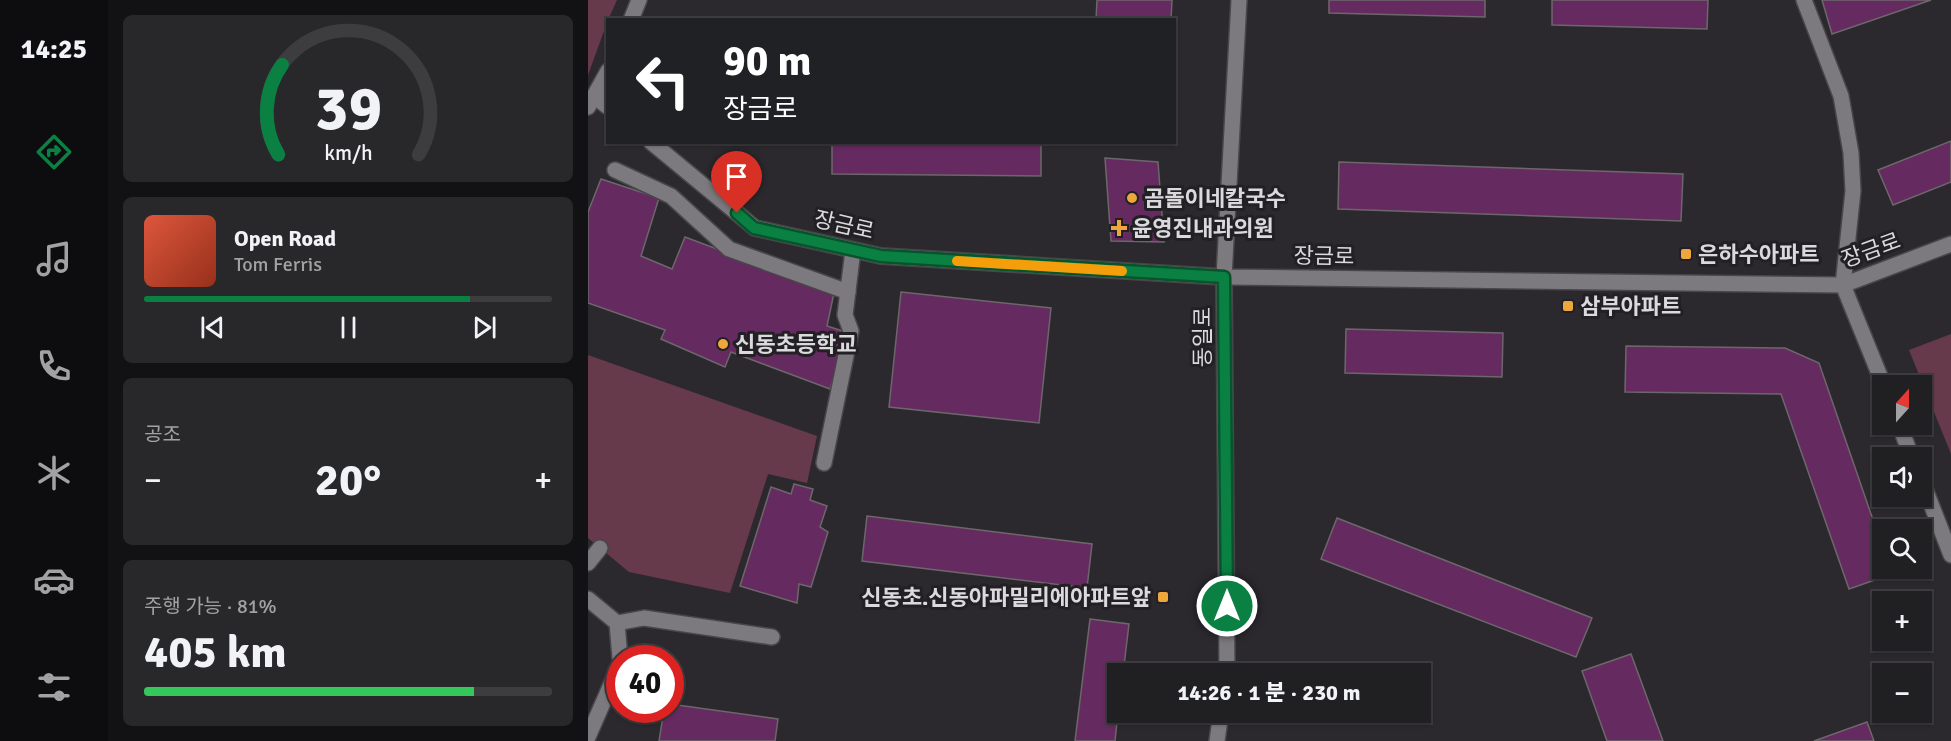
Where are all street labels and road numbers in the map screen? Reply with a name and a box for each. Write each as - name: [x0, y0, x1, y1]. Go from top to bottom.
- street label: 장금로: [811, 205, 877, 245]
- street label: 장금로: [1838, 227, 1904, 273]
- street label: 장금로: [1293, 242, 1355, 270]
- street label: 동일로: [1189, 307, 1216, 367]

